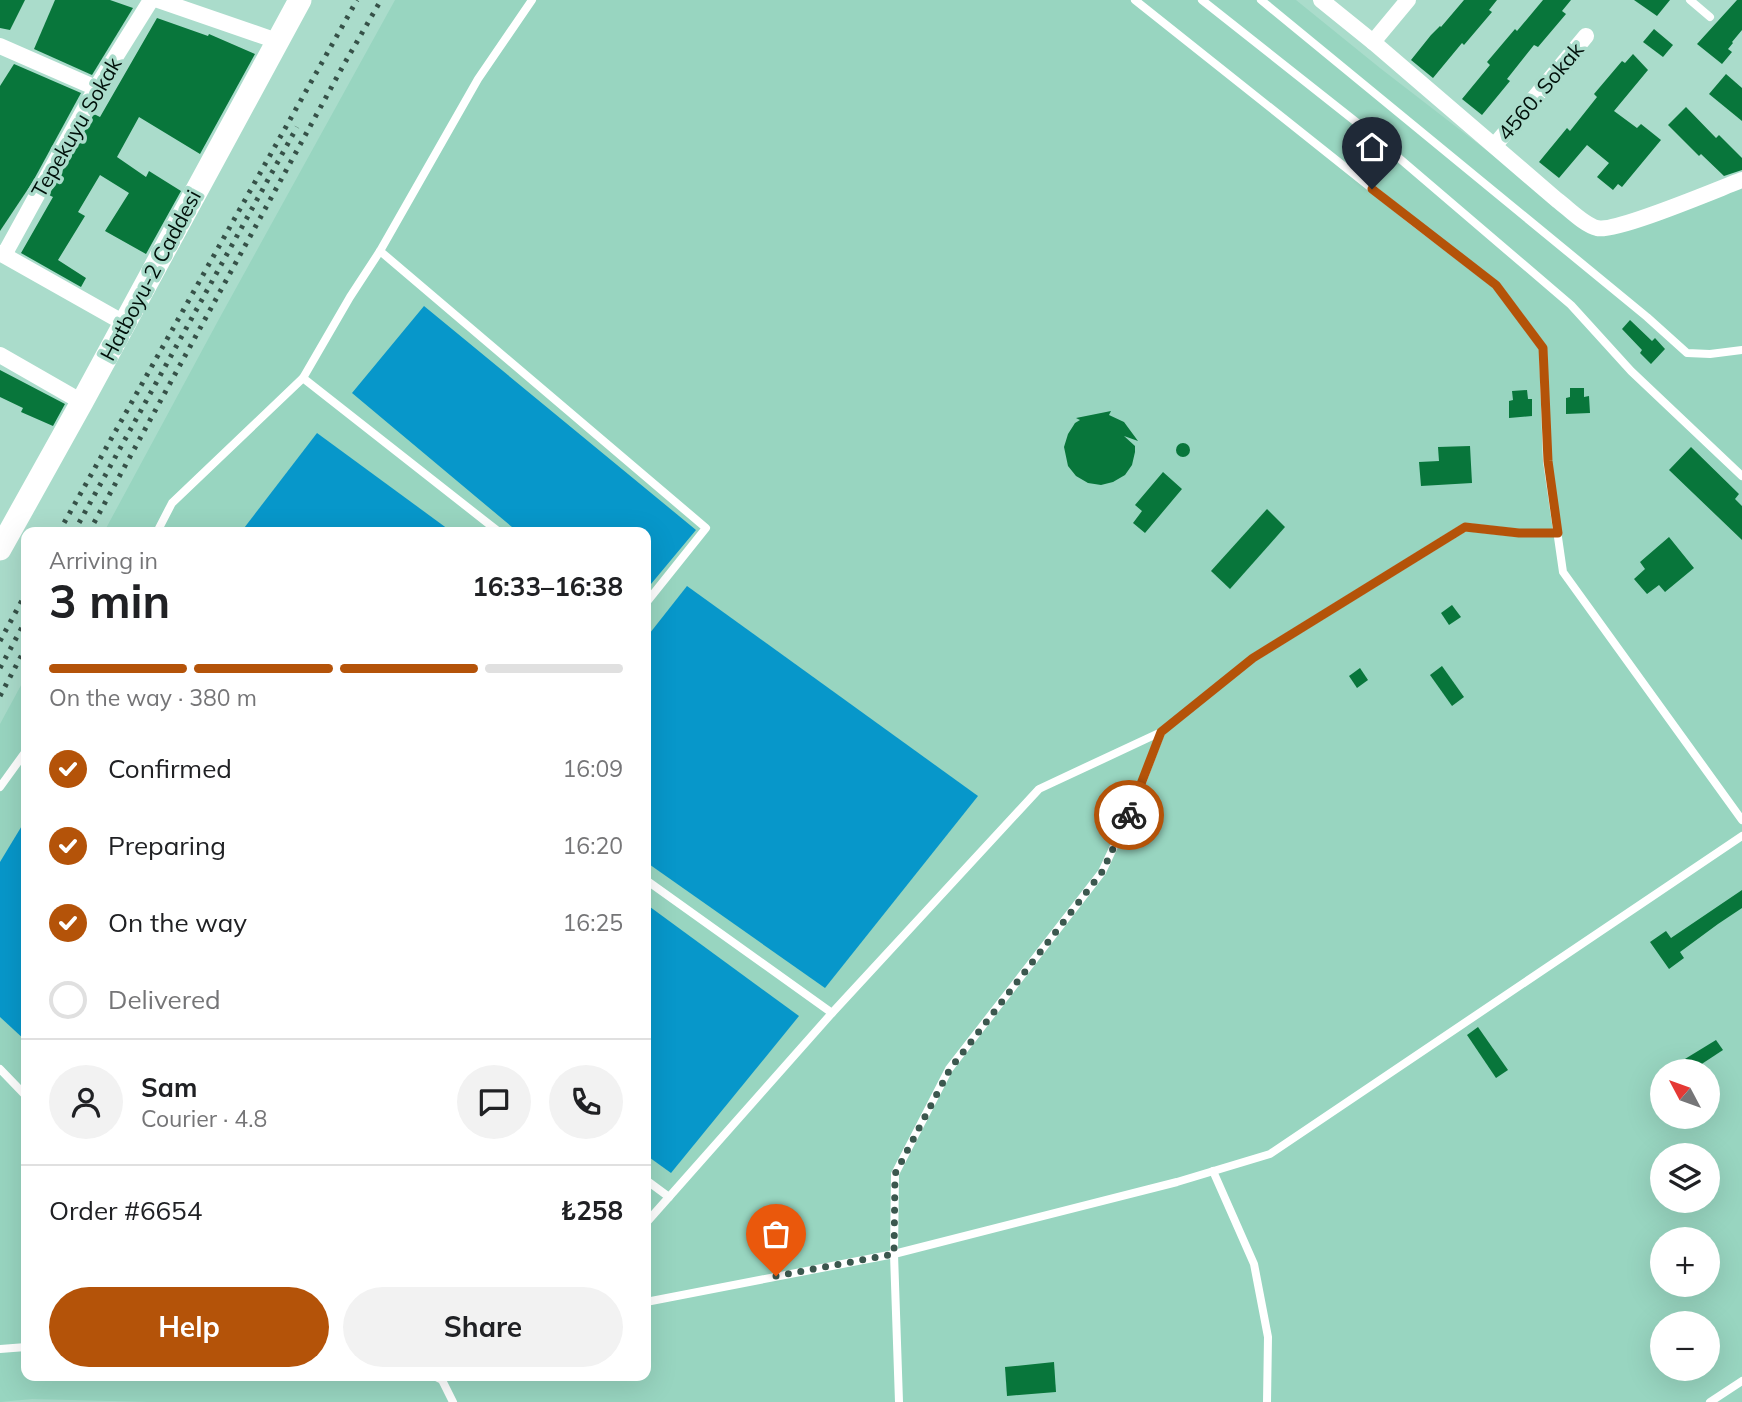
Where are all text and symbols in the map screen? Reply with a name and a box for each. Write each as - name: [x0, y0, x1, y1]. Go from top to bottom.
- street label: 4560. Sokak: [1492, 37, 1589, 145]
- street label: Tepekuyu Sokak: [25, 52, 127, 202]
- pin: [1342, 117, 1402, 189]
- icon: home: [1353, 128, 1391, 166]
- street label: Hatboyu-2 Caddesi: [94, 185, 206, 365]
- text: Arriving in: [49, 546, 158, 575]
- text: 16:33–16:38: [472, 570, 623, 603]
- text: 3 min: [49, 572, 170, 630]
- text: On the way · 380 m: [49, 683, 257, 712]
- icon: check: [49, 750, 87, 788]
- text: Confirmed: [108, 752, 232, 785]
- text: 16:09: [563, 754, 623, 783]
- courier: [1094, 780, 1164, 850]
- icon: bike: [1110, 796, 1148, 834]
- icon: check: [49, 827, 87, 865]
- text: Preparing: [108, 829, 226, 862]
- text: 16:20: [563, 831, 623, 860]
- icon: check: [49, 904, 87, 942]
- text: On the way: [108, 906, 247, 939]
- text: 16:25: [563, 908, 623, 937]
- text: Delivered: [108, 983, 221, 1016]
- north arrow: [1650, 1059, 1720, 1129]
- map controls: [1650, 1059, 1720, 1381]
- button: person: [49, 1065, 123, 1139]
- button: chat: [457, 1065, 531, 1139]
- button: phone: [549, 1065, 623, 1139]
- text: Sam: [141, 1071, 197, 1104]
- text: Courier · 4.8: [141, 1104, 267, 1133]
- button: layers: [1650, 1143, 1720, 1213]
- text: Order #6654: [49, 1194, 202, 1227]
- text: ₺258: [561, 1194, 623, 1227]
- pin: [746, 1204, 806, 1276]
- icon: bag: [757, 1215, 795, 1253]
- button: +: [1650, 1227, 1720, 1297]
- button: Help: [49, 1287, 329, 1367]
- button: Share: [343, 1287, 623, 1367]
- button: −: [1650, 1311, 1720, 1381]

